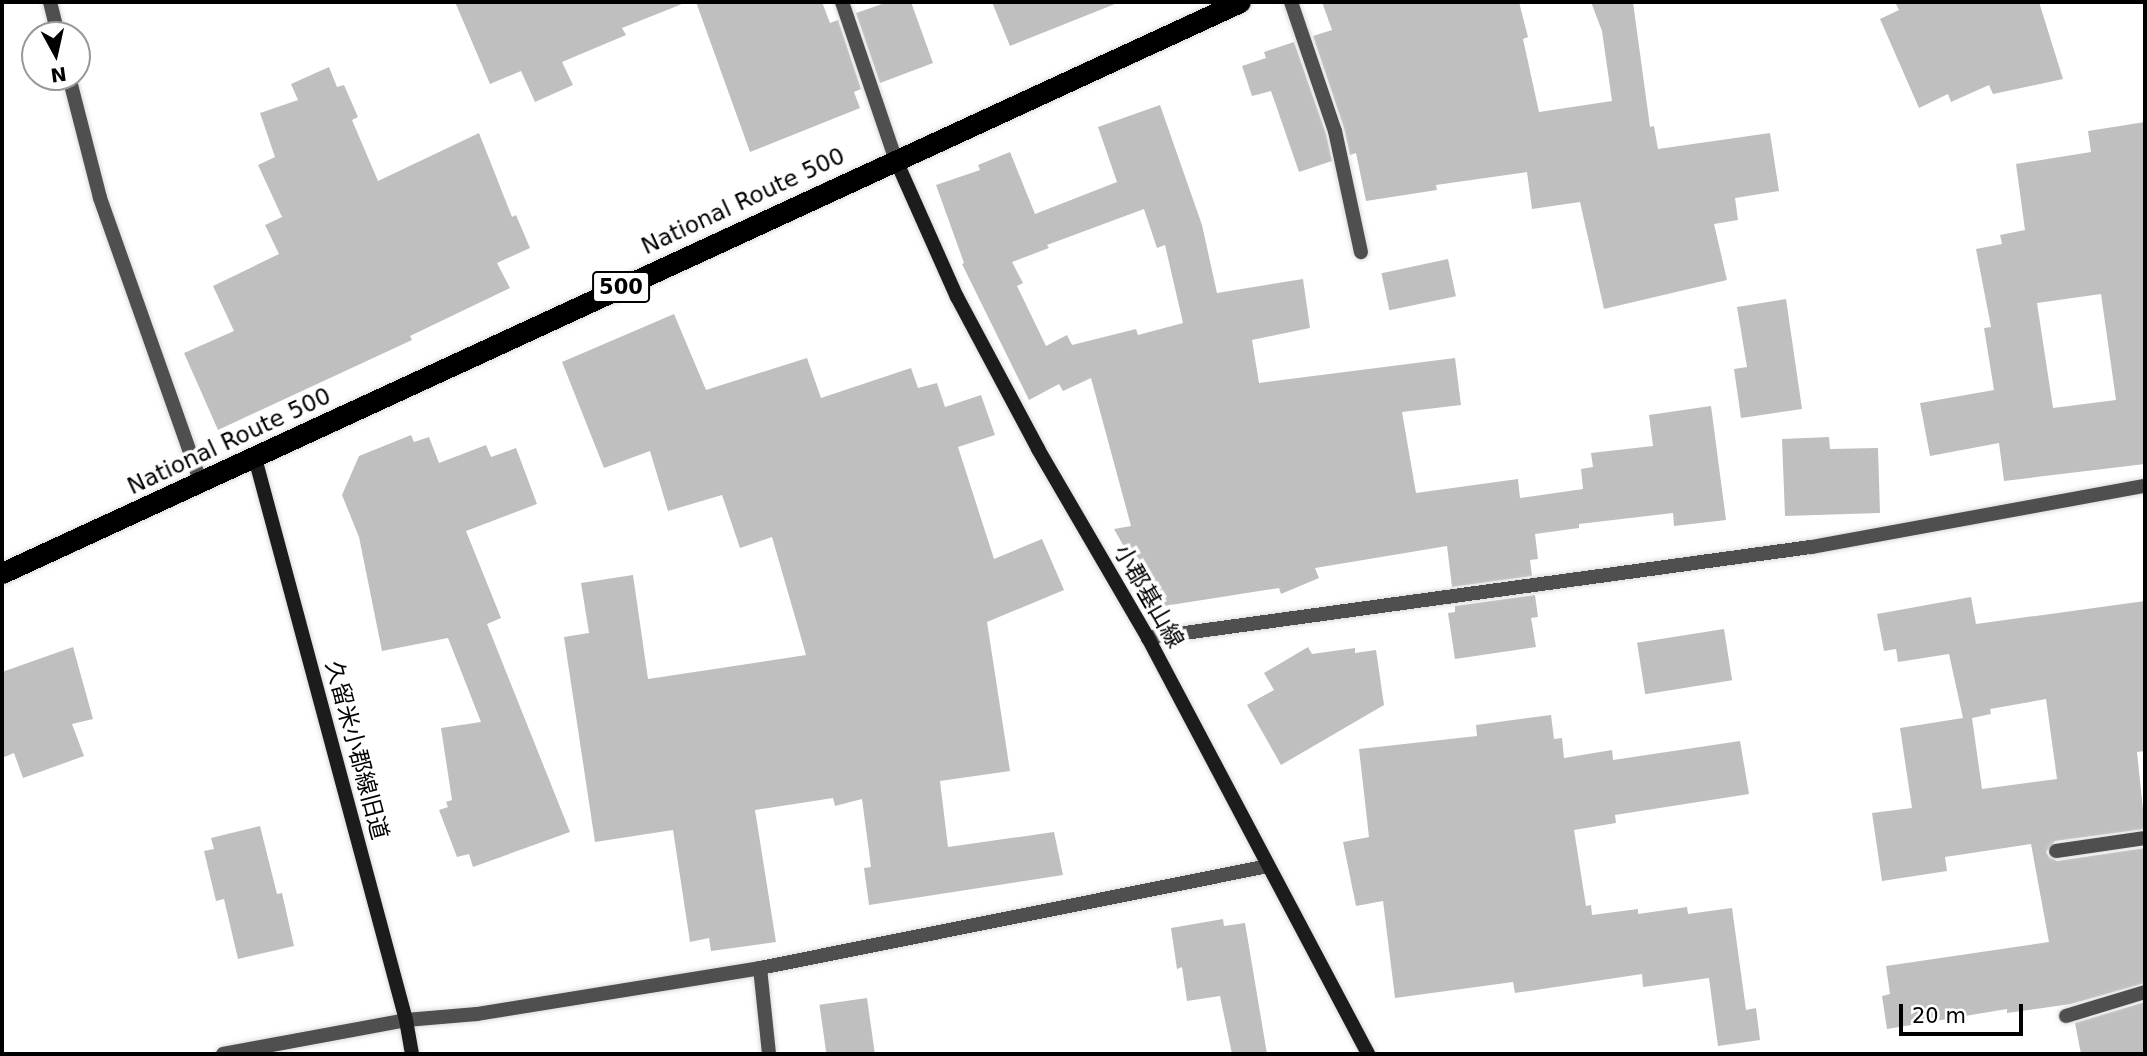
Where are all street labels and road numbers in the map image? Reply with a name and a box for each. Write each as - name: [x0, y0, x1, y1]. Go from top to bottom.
- street label: National Route 500: [637, 142, 849, 260]
- road number: 500: [591, 270, 651, 304]
- street label: National Route 500: [123, 382, 335, 500]
- street label: 小郡基山線: [1108, 539, 1190, 653]
- street label: 久留米小郡線旧道: [320, 658, 394, 842]

